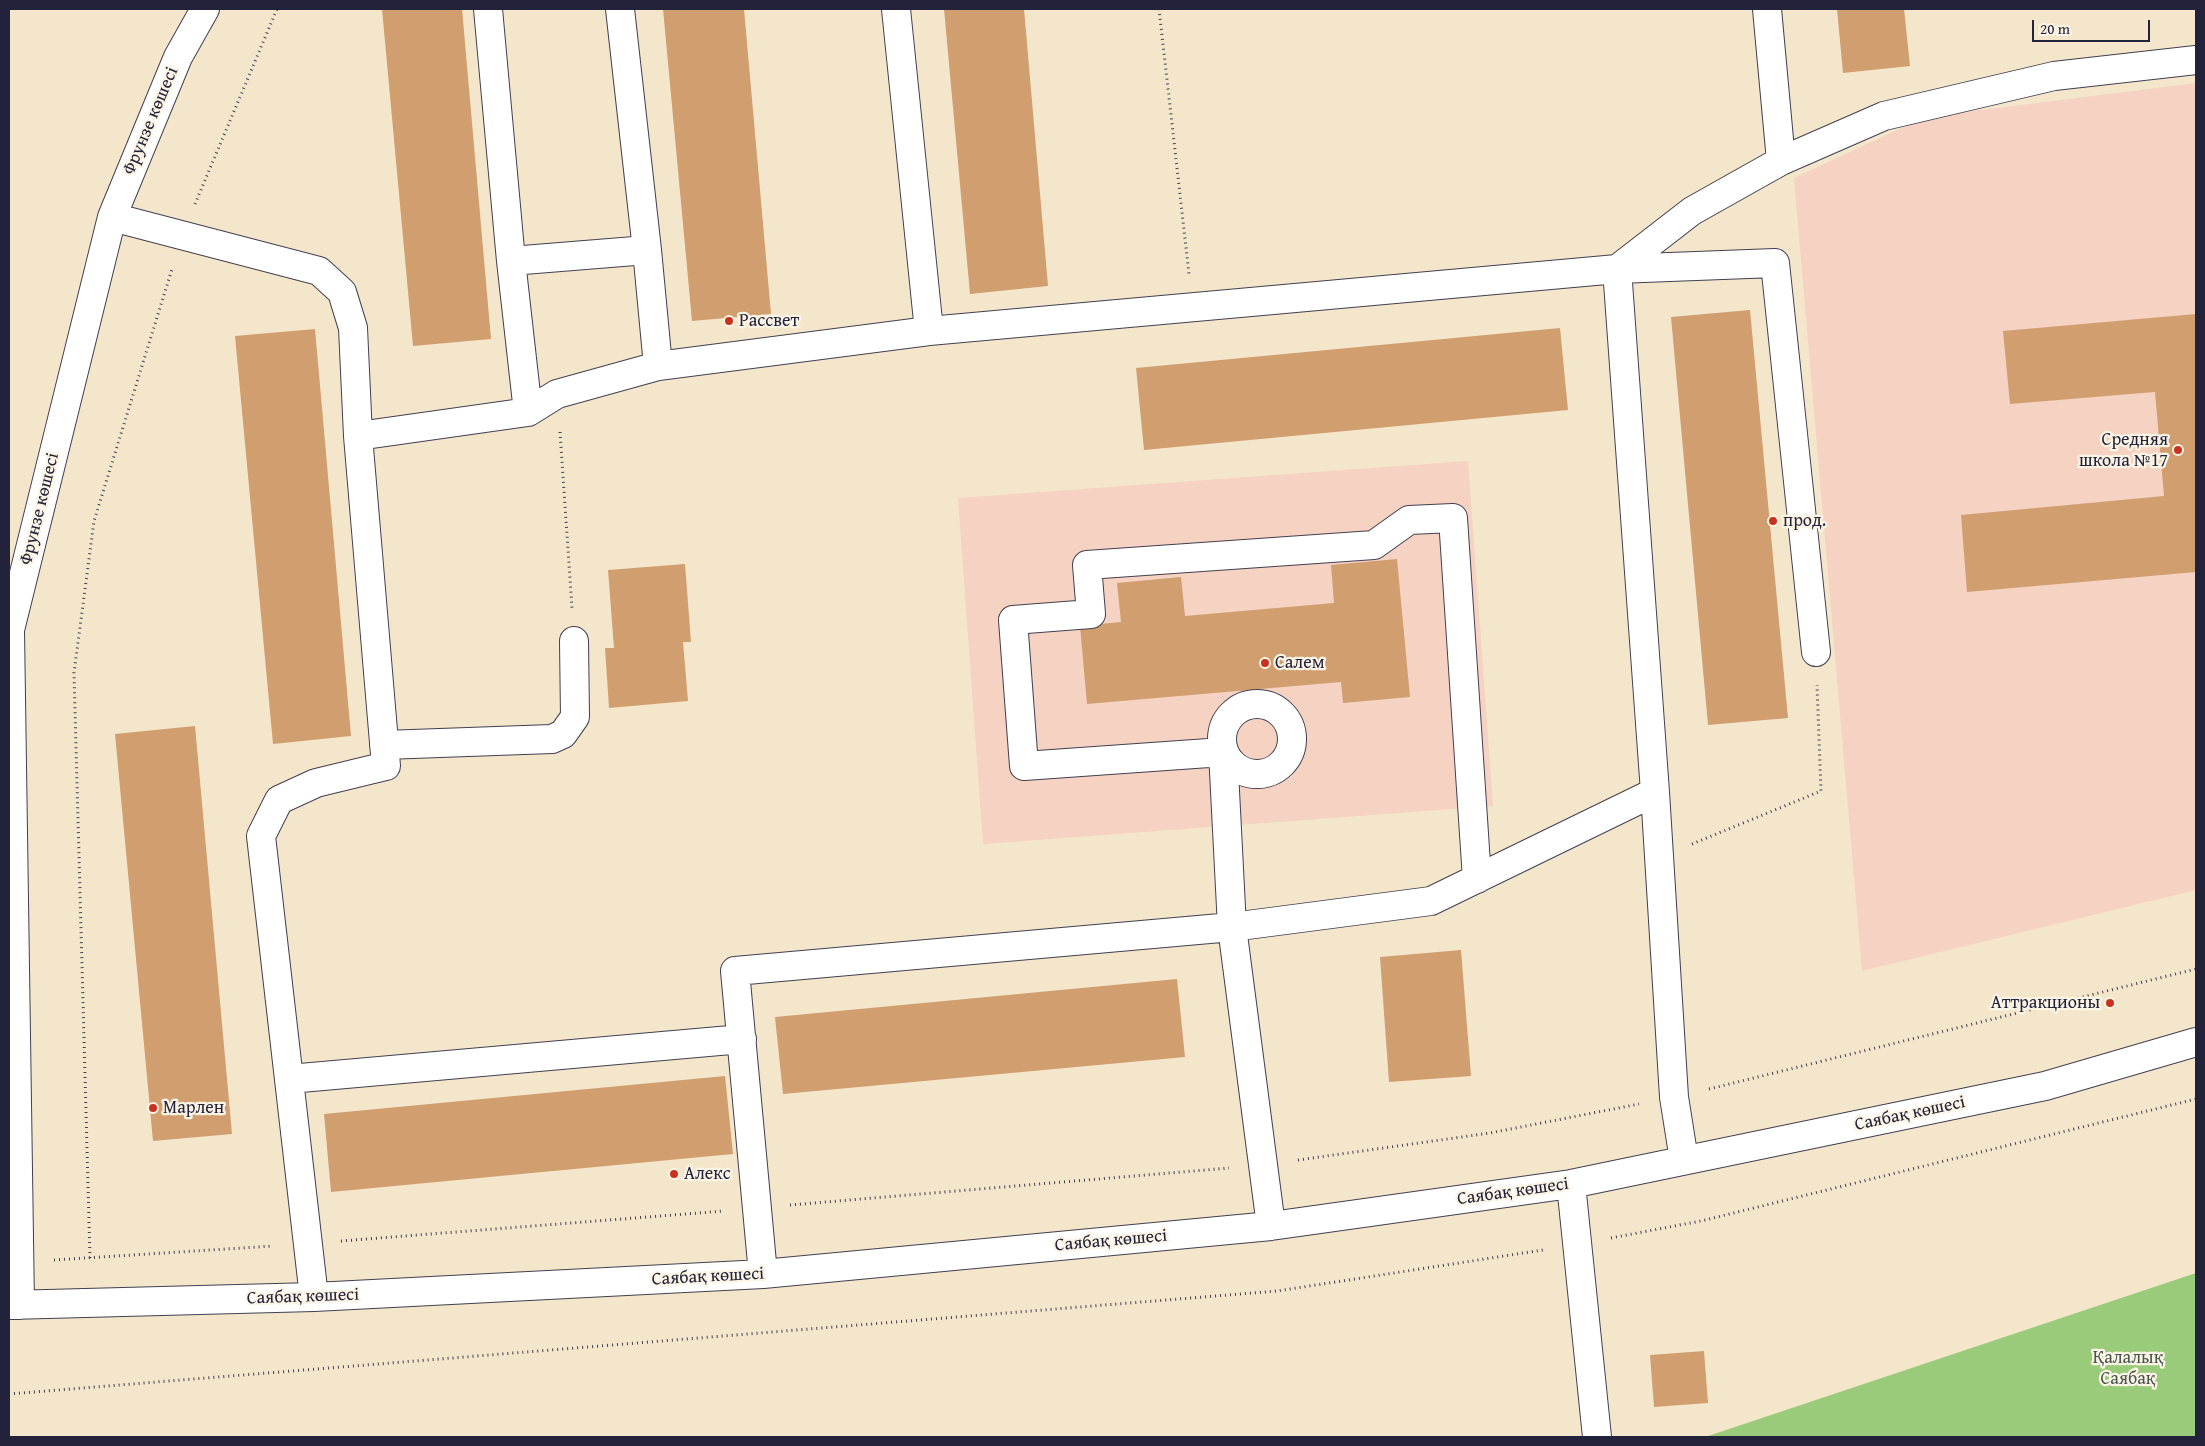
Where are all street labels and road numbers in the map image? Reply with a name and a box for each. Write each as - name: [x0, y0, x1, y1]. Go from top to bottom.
- street label: Фрунзе көшесі: [119, 64, 183, 178]
- street label: Фрунзе көшесі: [16, 451, 64, 567]
- street label: Саябақ көшесі: [1853, 1092, 1967, 1136]
- street label: Саябақ көшесі: [1456, 1173, 1570, 1211]
- street label: Саябақ көшесі: [1054, 1225, 1168, 1257]
- street label: Саябақ көшесі: [651, 1263, 765, 1291]
- street label: Саябақ көшесі: [246, 1284, 360, 1310]

